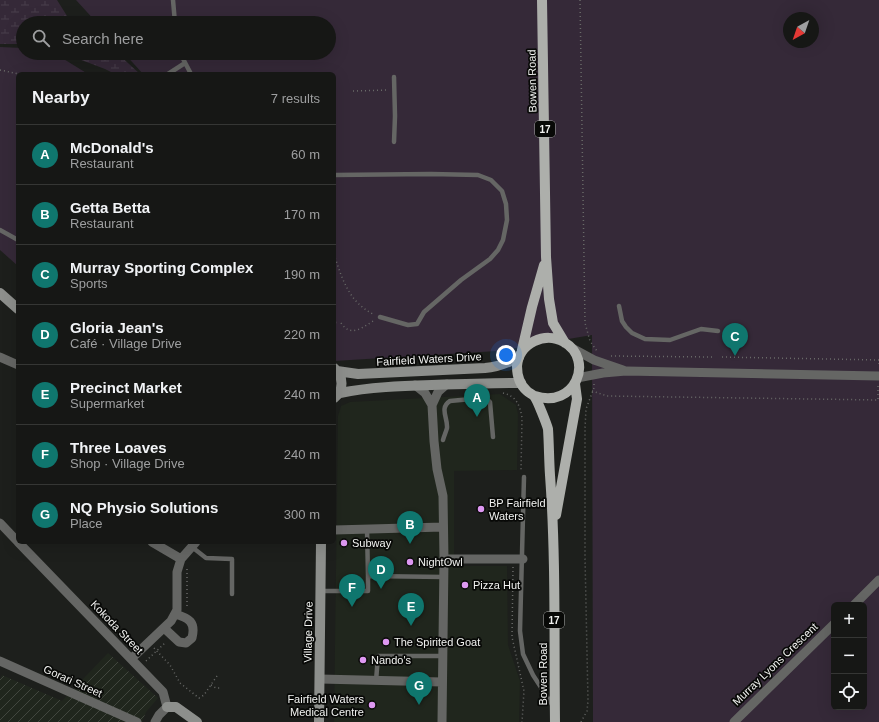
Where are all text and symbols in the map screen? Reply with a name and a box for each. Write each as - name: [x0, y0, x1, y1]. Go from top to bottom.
- north arrow: [783, 12, 819, 48]
- search box: [16, 16, 336, 60]
- icon: search: [30, 27, 52, 49]
- text: Search here: [62, 30, 144, 47]
- street label: Bowen Road: [525, 49, 539, 113]
- text: Nearby: [32, 88, 90, 107]
- text: 7 results: [271, 91, 320, 106]
- road number: 17: [535, 121, 555, 137]
- text: McDonald's: [70, 139, 154, 156]
- text: A: [40, 147, 50, 162]
- text: 60 m: [291, 147, 320, 162]
- text: Restaurant: [70, 156, 134, 171]
- text: Getta Betta: [70, 199, 150, 216]
- text: B: [40, 207, 50, 222]
- text: 170 m: [284, 207, 320, 222]
- text: Restaurant: [70, 216, 134, 231]
- text: Murray Sporting Complex: [70, 259, 253, 276]
- text: C: [40, 267, 50, 282]
- text: 190 m: [284, 267, 320, 282]
- text: Sports: [70, 276, 108, 291]
- text: Gloria Jean's: [70, 319, 164, 336]
- pin: C: [722, 323, 748, 356]
- text: D: [40, 327, 50, 342]
- text: 220 m: [284, 327, 320, 342]
- text: Café · Village Drive: [70, 336, 182, 351]
- your location: [496, 345, 516, 365]
- street label: Fairfield Waters Drive: [376, 350, 482, 368]
- text: Precinct Market: [70, 379, 182, 396]
- pin: A: [464, 384, 490, 417]
- text: E: [41, 387, 49, 402]
- text: 240 m: [284, 387, 320, 402]
- text: Supermarket: [70, 396, 144, 411]
- text: Three Loaves: [70, 439, 167, 456]
- text: F: [41, 447, 49, 462]
- text: 240 m: [284, 447, 320, 462]
- text: Shop · Village Drive: [70, 456, 185, 471]
- place label: BP Fairfield Waters: [489, 497, 546, 522]
- text: NQ Physio Solutions: [70, 499, 218, 516]
- marker: BP Fairfield Waters: [476, 504, 486, 514]
- text: G: [40, 507, 50, 522]
- text: 300 m: [284, 507, 320, 522]
- pin: B: [397, 511, 423, 544]
- text: Place: [70, 516, 103, 531]
- place label: Subway: [352, 537, 392, 549]
- marker: Subway: [339, 538, 349, 548]
- pin: D: [368, 556, 394, 589]
- place label: NightOwl: [418, 556, 463, 568]
- marker: NightOwl: [405, 557, 415, 567]
- pin: F: [339, 574, 365, 607]
- place label: Pizza Hut: [473, 579, 520, 591]
- marker: Pizza Hut: [460, 580, 470, 590]
- pin: E: [398, 593, 424, 626]
- street label: Kokoda Street: [88, 598, 146, 656]
- street label: Village Drive: [301, 601, 315, 663]
- map controls: [831, 602, 867, 710]
- button: +: [831, 602, 867, 638]
- road number: 17: [544, 612, 564, 628]
- street label: Murray Lyons Crescent: [730, 620, 820, 708]
- place label: The Spirited Goat: [394, 636, 480, 648]
- marker: The Spirited Goat: [381, 637, 391, 647]
- button: −: [831, 638, 867, 674]
- street label: Bowen Road: [537, 643, 549, 706]
- place label: Nando's: [371, 654, 412, 666]
- marker: Nando's: [358, 655, 368, 665]
- street label: Gorari Street: [42, 663, 104, 699]
- pin: G: [406, 672, 432, 705]
- button: locate: [831, 674, 867, 710]
- place label: Fairfield Waters Medical Centre: [287, 693, 364, 718]
- marker: Fairfield Waters Medical Centre: [367, 700, 377, 710]

